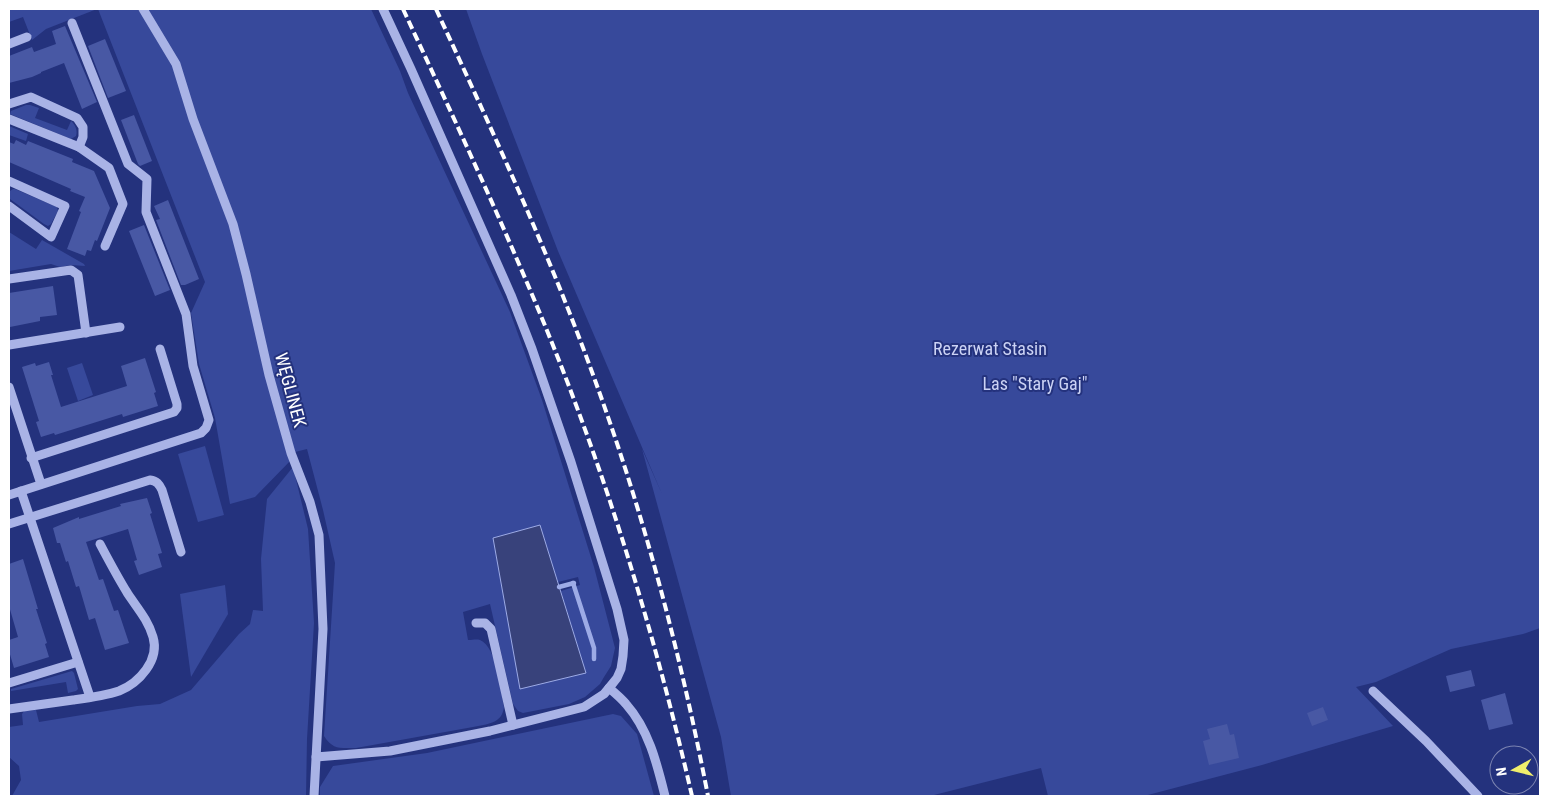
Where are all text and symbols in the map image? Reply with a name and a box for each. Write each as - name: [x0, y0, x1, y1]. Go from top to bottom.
- park label: Rezerwat Stasin: [933, 338, 1047, 359]
- street label: WĘGLINEK: [271, 350, 311, 430]
- park label: Las "Stary Gaj": [983, 373, 1087, 394]
- north arrow: [1489, 745, 1539, 795]
- text: N: [1493, 766, 1510, 777]

